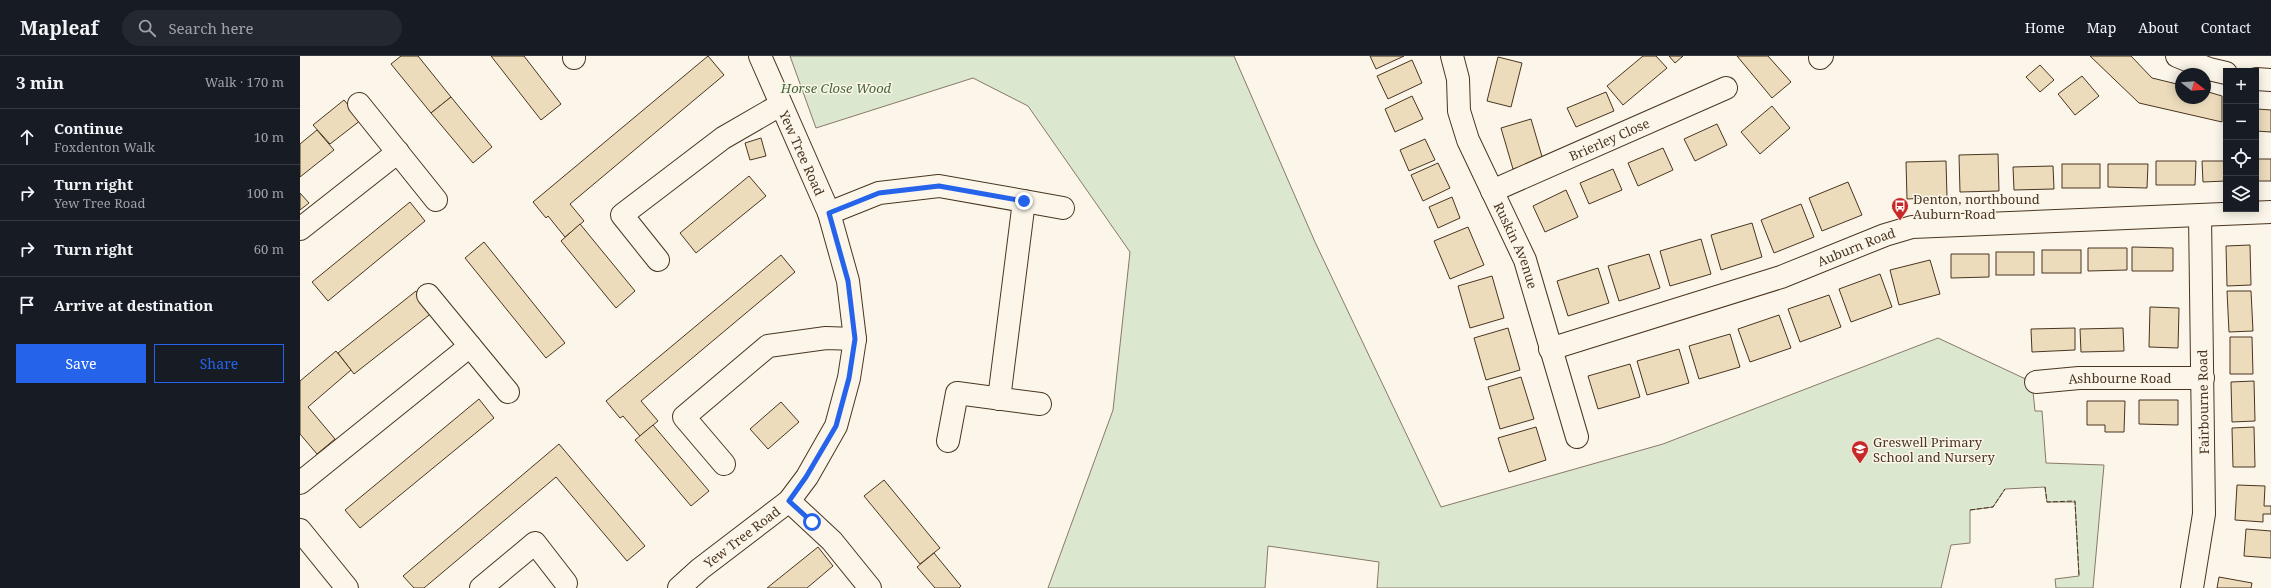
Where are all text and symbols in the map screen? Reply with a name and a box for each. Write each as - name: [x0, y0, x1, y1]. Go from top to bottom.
- search box: [122, 10, 402, 46]
- text: Mapleaf: [20, 15, 98, 41]
- icon: search: [136, 17, 158, 39]
- text: Search here: [168, 18, 254, 38]
- text: Home: [2025, 18, 2065, 37]
- text: Map: [2087, 18, 2116, 37]
- text: About: [2138, 18, 2179, 37]
- text: Contact: [2201, 18, 2251, 37]
- north arrow: [2175, 68, 2211, 104]
- map controls: [2223, 68, 2259, 212]
- button: +: [2223, 68, 2259, 104]
- text: 3 min: [16, 71, 64, 94]
- text: Walk · 170 m: [205, 73, 284, 91]
- park label: Horse Close Wood: [780, 79, 892, 97]
- button: −: [2223, 104, 2259, 140]
- street label: Yew Tree Road: [775, 107, 829, 198]
- street label: Brierley Close: [1566, 114, 1652, 165]
- text: Continue: [54, 118, 123, 138]
- icon: ahead: [16, 126, 38, 148]
- text: 10 m: [254, 128, 284, 146]
- text: Foxdenton Walk: [54, 138, 155, 156]
- button: locate: [2223, 140, 2259, 176]
- text: Turn right: [54, 174, 133, 194]
- button: layers: [2223, 176, 2259, 212]
- icon: right: [16, 182, 38, 204]
- text: 100 m: [247, 184, 284, 202]
- place label: Denton, northbound Auburn Road: [1913, 190, 2040, 223]
- route end: [1015, 192, 1033, 210]
- text: Yew Tree Road: [54, 194, 145, 212]
- bus stop icon: Denton, northbound Auburn Road: [1890, 196, 1910, 221]
- street label: Ruskin Avenue: [1490, 199, 1542, 291]
- street label: Auburn Road: [1814, 223, 1897, 270]
- icon: right: [16, 238, 38, 260]
- text: Turn right: [54, 239, 133, 259]
- text: 60 m: [254, 240, 284, 258]
- icon: arrive: [16, 294, 38, 316]
- text: Arrive at destination: [54, 295, 213, 315]
- button: Save: [16, 344, 146, 383]
- button: Share: [154, 344, 284, 383]
- street label: Fairbourne Road: [2193, 350, 2213, 454]
- street label: Ashbourne Road: [2067, 369, 2171, 388]
- place label: Greswell Primary School and Nursery: [1873, 433, 1995, 466]
- school or university icon: Greswell Primary School and Nursery: [1850, 439, 1870, 464]
- street label: Yew Tree Road: [699, 502, 784, 573]
- route start: [803, 513, 821, 531]

